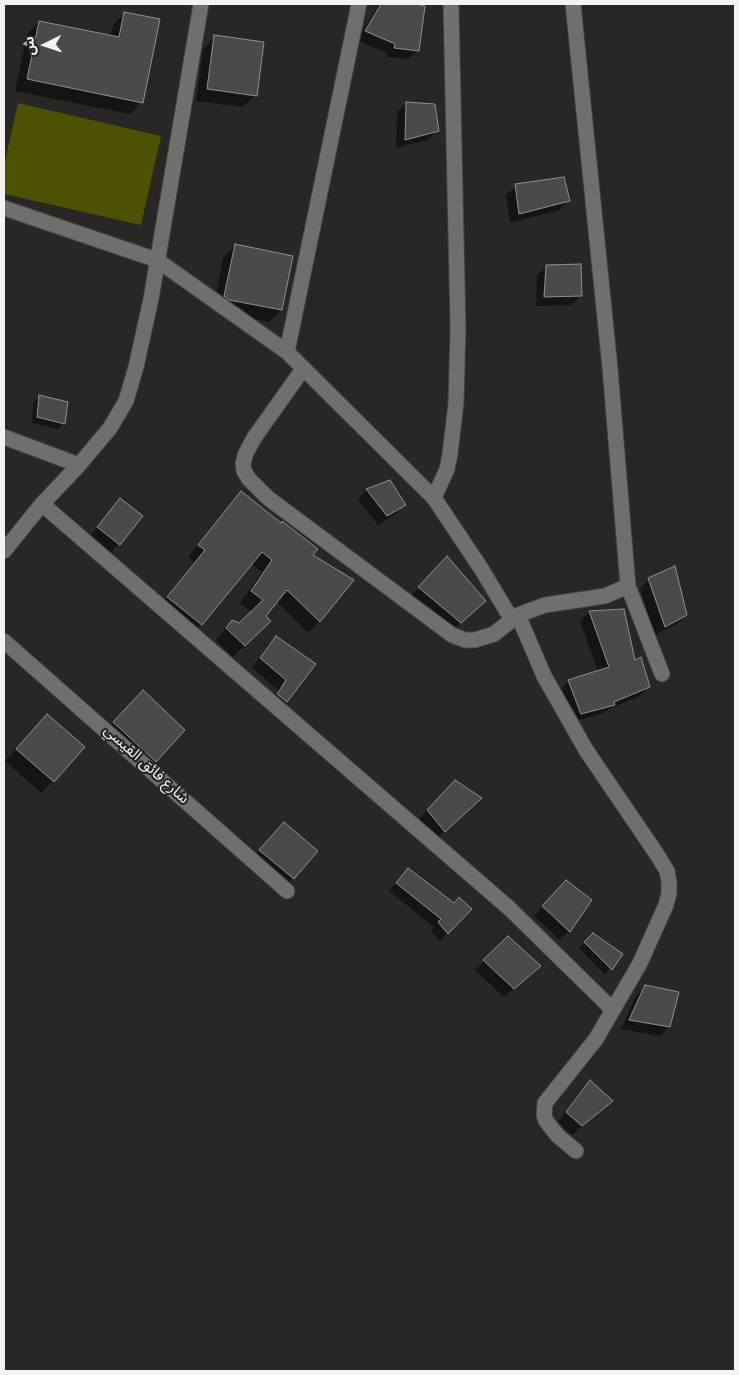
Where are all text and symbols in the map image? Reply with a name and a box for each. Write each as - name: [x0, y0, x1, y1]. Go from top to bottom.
- north arrow: [20, 20, 70, 70]
- text: ش: [14, 35, 45, 57]
- street label: شارع فائق القيسي: [99, 723, 191, 809]

